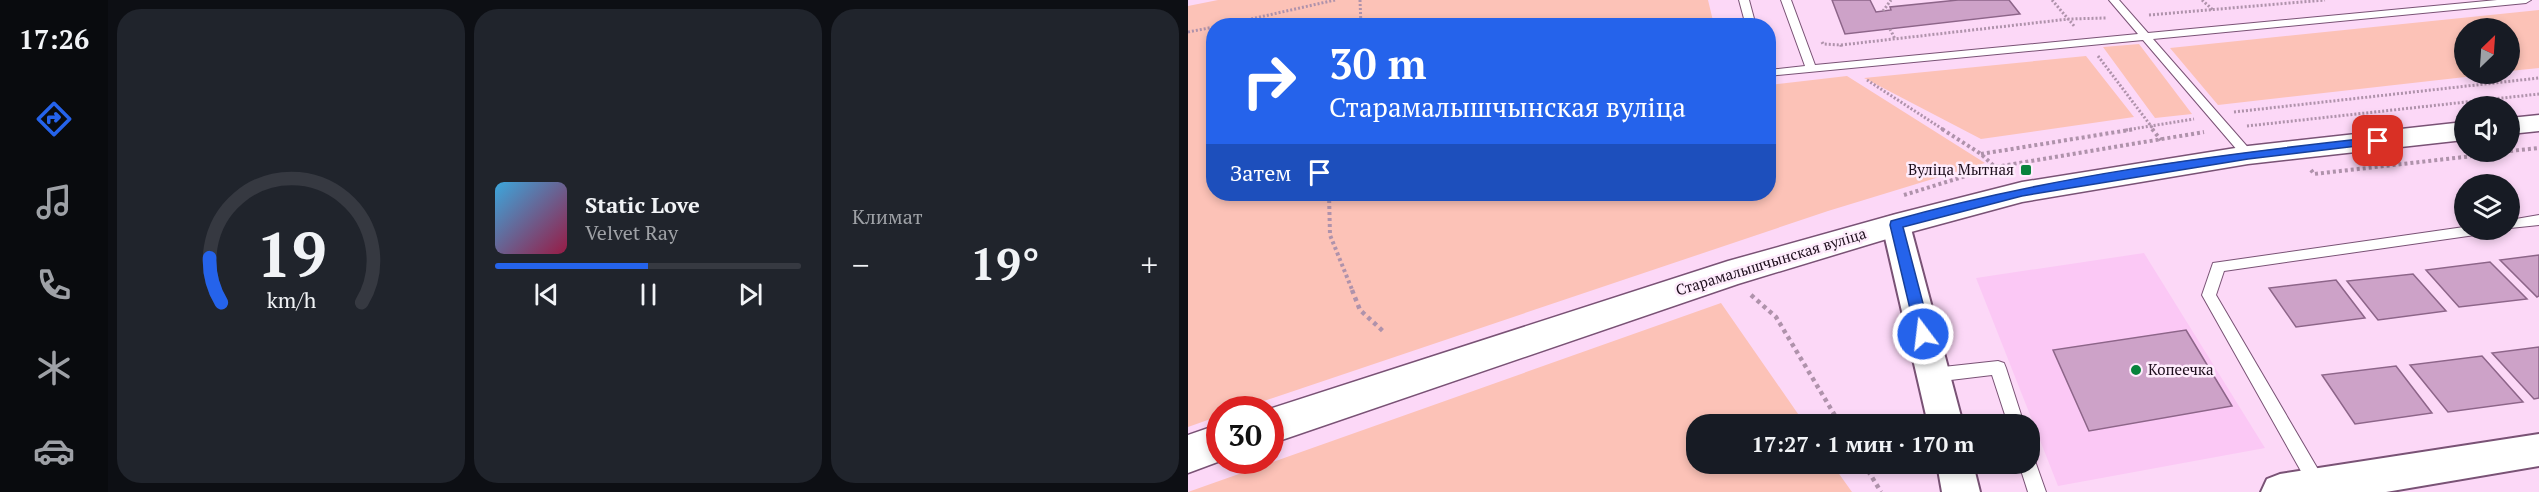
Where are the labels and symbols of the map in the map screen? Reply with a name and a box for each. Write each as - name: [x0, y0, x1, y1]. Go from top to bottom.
- north arrow: [2454, 18, 2520, 84]
- pin: [2352, 115, 2403, 166]
- place label: Вуліца Мытная: [1908, 159, 2014, 179]
- marker: Вуліца Мытная: [2019, 163, 2033, 177]
- street label: Старамалышчынская вуліца: [1673, 222, 1869, 300]
- position arrow: [1891, 302, 1955, 366]
- place label: Копеечка: [2148, 359, 2214, 379]
- marker: Копеечка: [2129, 363, 2143, 377]
- speed limit sign: 30: [1206, 396, 1284, 474]

